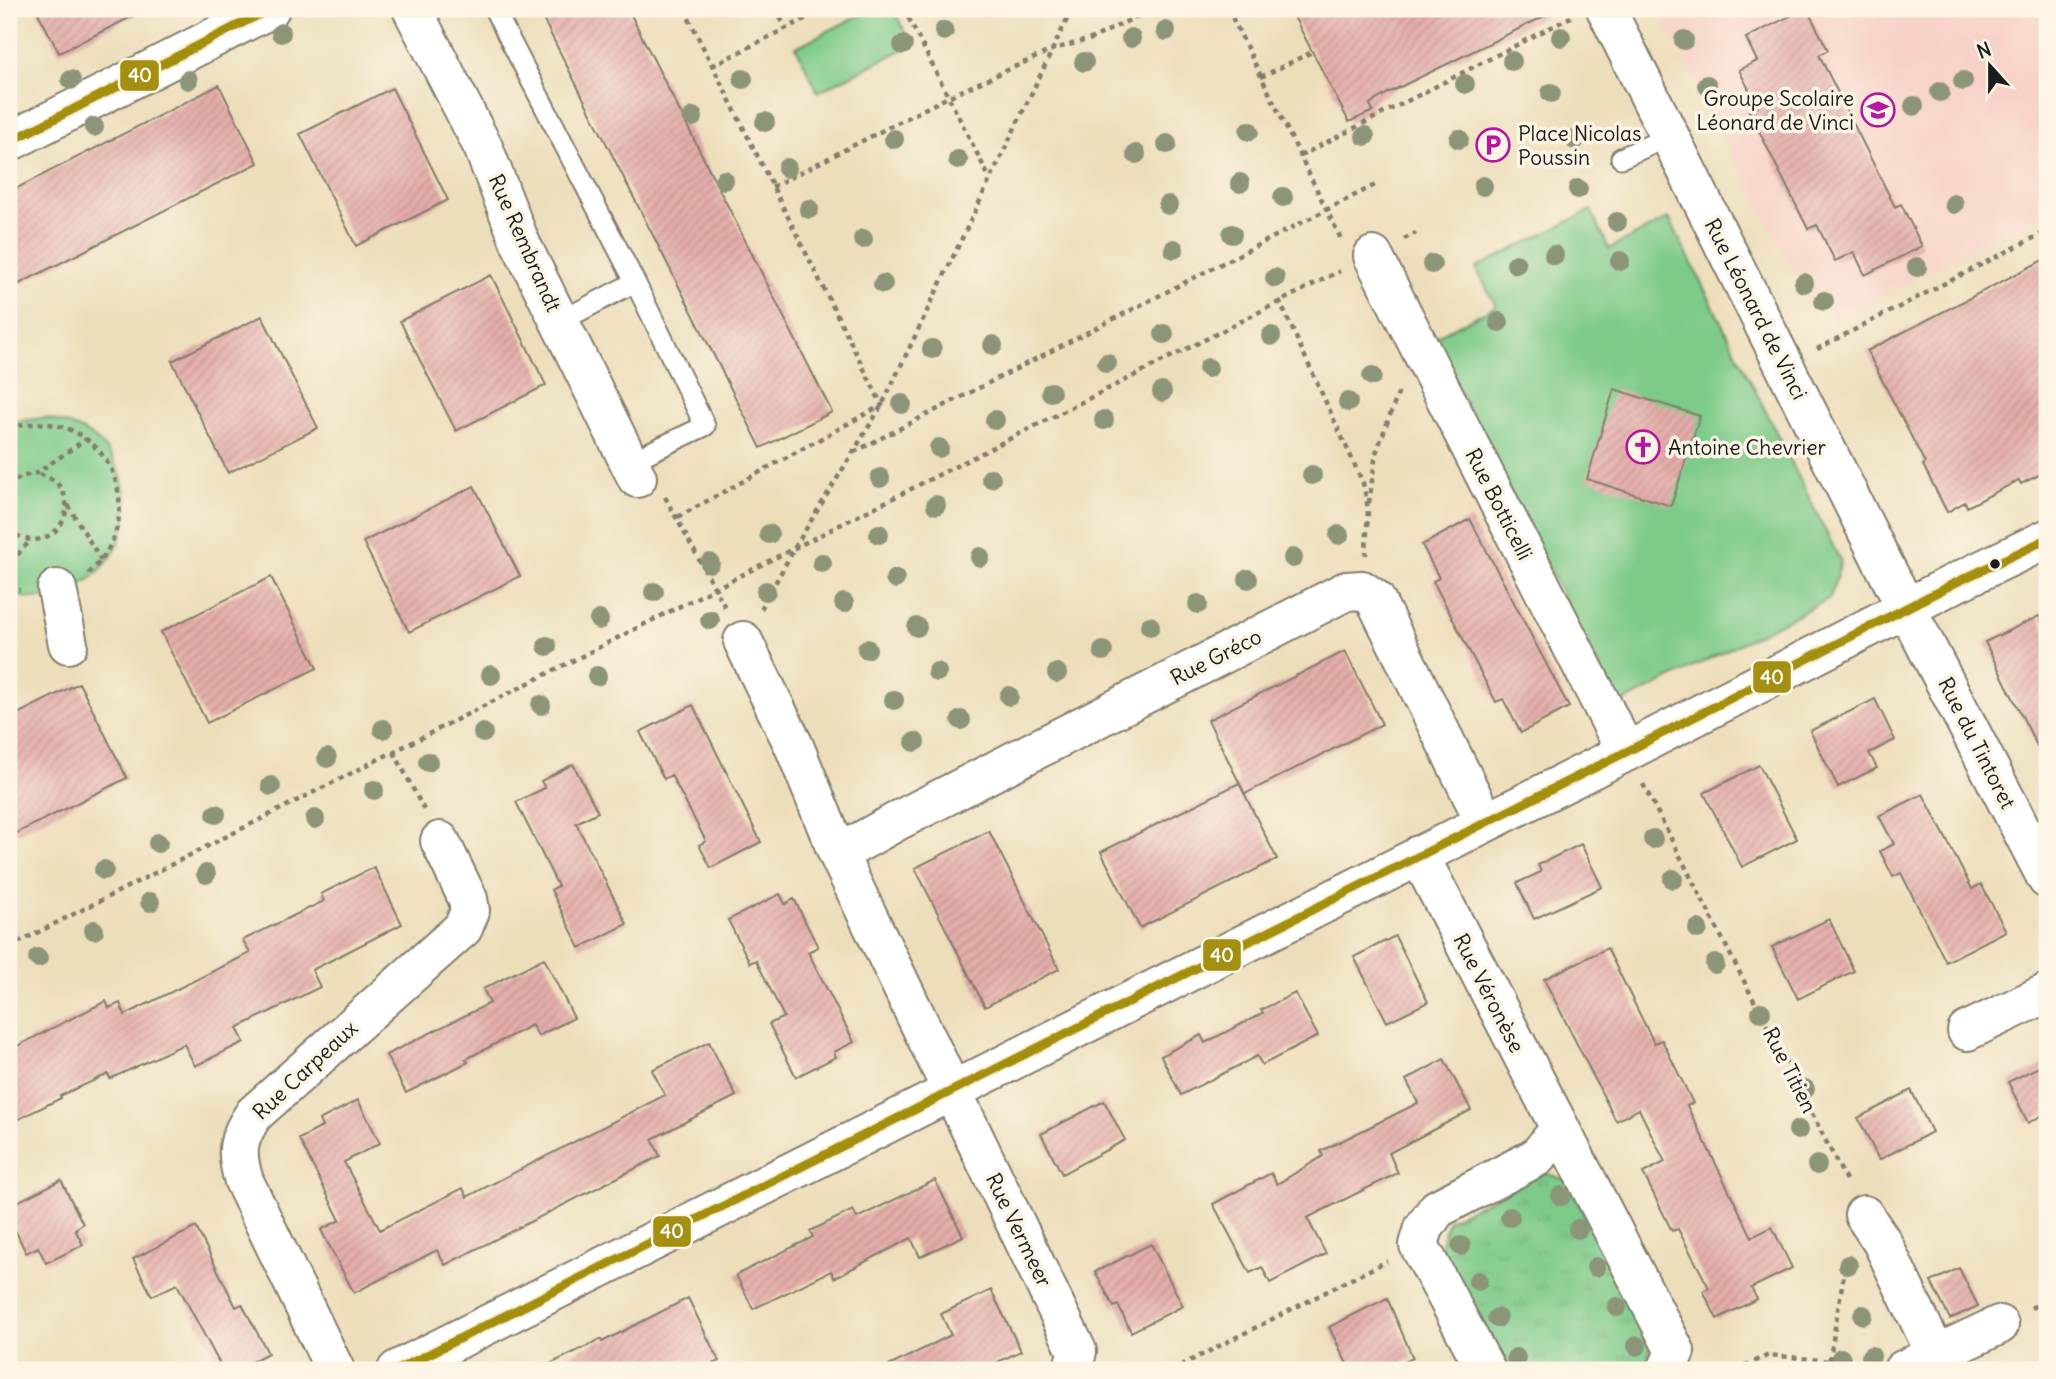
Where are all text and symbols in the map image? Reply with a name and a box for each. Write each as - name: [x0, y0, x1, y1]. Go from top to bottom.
- north arrow: [1954, 32, 2024, 102]
- text: N: [1973, 37, 1994, 64]
- line badge: 40: [119, 59, 160, 92]
- text: 40: [128, 63, 152, 87]
- place label: Groupe Scolaire Léonard de Vinci: [1696, 85, 1854, 136]
- school or university icon: Groupe Scolaire Léonard de Vinci: [1859, 91, 1897, 129]
- place label: Place Nicolas Poussin: [1518, 120, 1642, 171]
- parking icon: Place Nicolas Poussin: [1474, 126, 1512, 164]
- street label: Rue Rembrandt: [483, 170, 567, 316]
- street label: Rue Léonard de Vinci: [1699, 214, 1813, 404]
- church icon: Antoine Chevrier: [1624, 428, 1662, 466]
- place label: Antoine Chevrier: [1668, 434, 1827, 461]
- street label: Rue Botticelli: [1459, 444, 1539, 564]
- unlabelled marker: [1988, 557, 2002, 571]
- street label: Rue Gréco: [1166, 623, 1266, 691]
- line badge: 40: [1752, 660, 1792, 694]
- text: 40: [1760, 665, 1784, 689]
- street label: Rue du Tintoret: [1932, 673, 2022, 813]
- street label: Rue Véronèse: [1447, 929, 1531, 1057]
- line badge: 40: [1202, 938, 1242, 972]
- text: 40: [1210, 943, 1234, 967]
- street label: Rue Carpeaux: [247, 1015, 363, 1125]
- street label: Rue Titien: [1757, 1023, 1823, 1117]
- street label: Rue Vermeer: [980, 1169, 1058, 1292]
- line badge: 40: [652, 1215, 692, 1248]
- text: 40: [660, 1219, 684, 1243]

